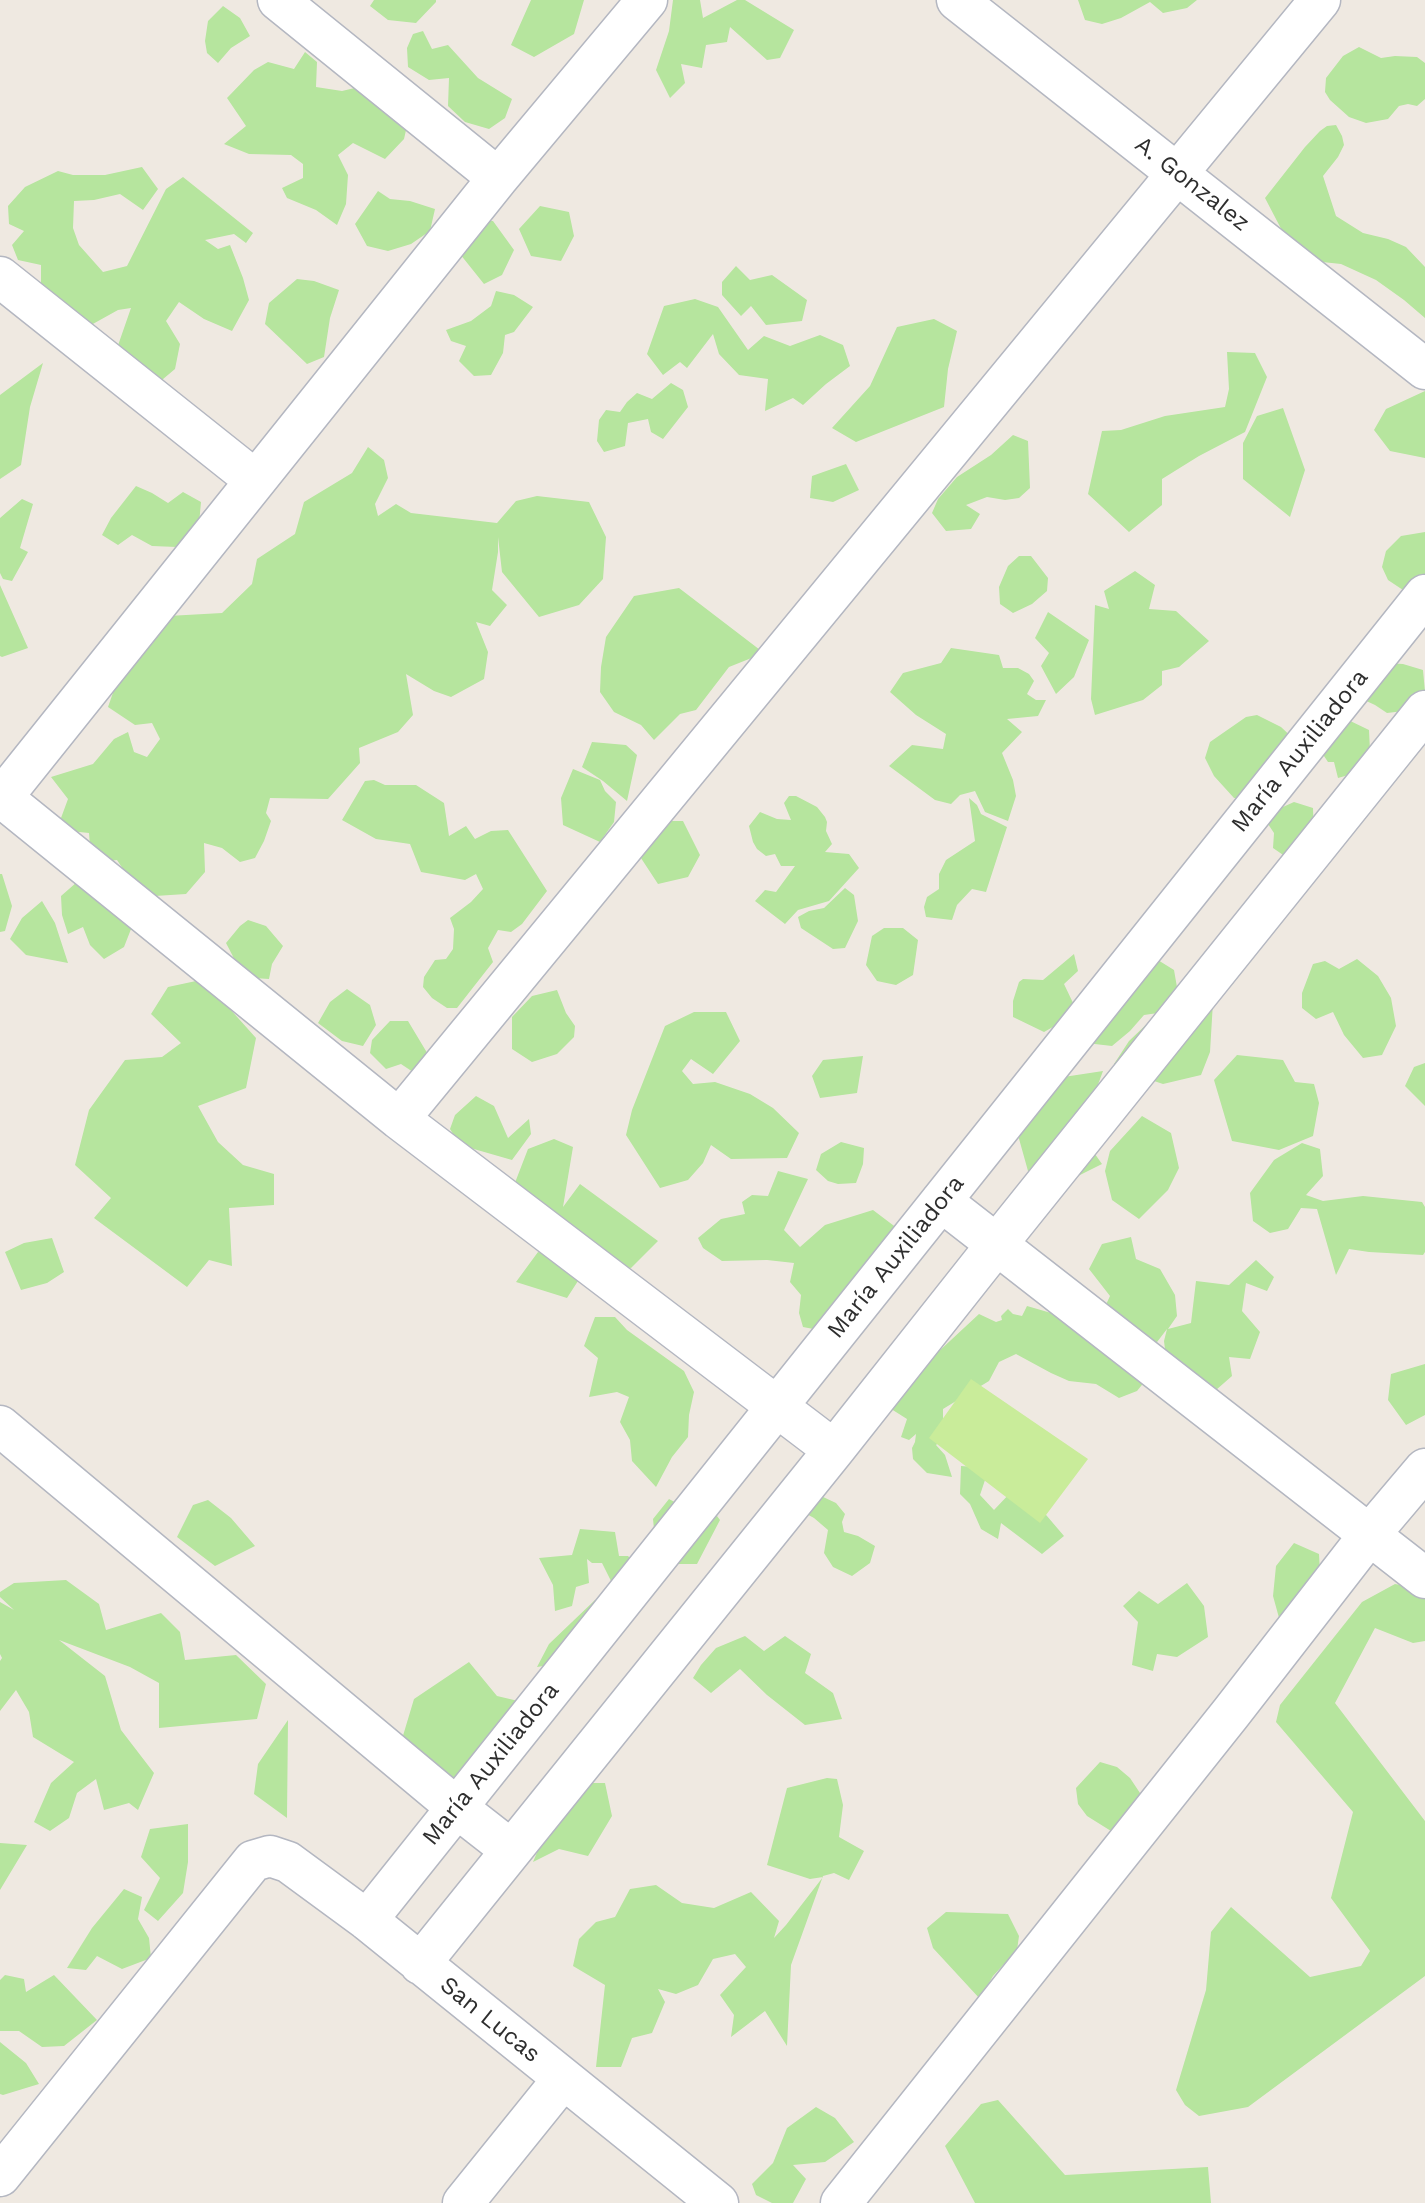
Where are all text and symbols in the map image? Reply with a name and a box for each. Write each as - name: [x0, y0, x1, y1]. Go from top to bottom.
- street label: A. Gonzalez: [1129, 130, 1255, 238]
- street label: María Auxiliadora: [1225, 664, 1375, 838]
- street label: María Auxiliadora: [821, 1170, 971, 1344]
- street label: María Auxiliadora: [416, 1677, 566, 1851]
- street label: San Lucas: [434, 1971, 546, 2069]

